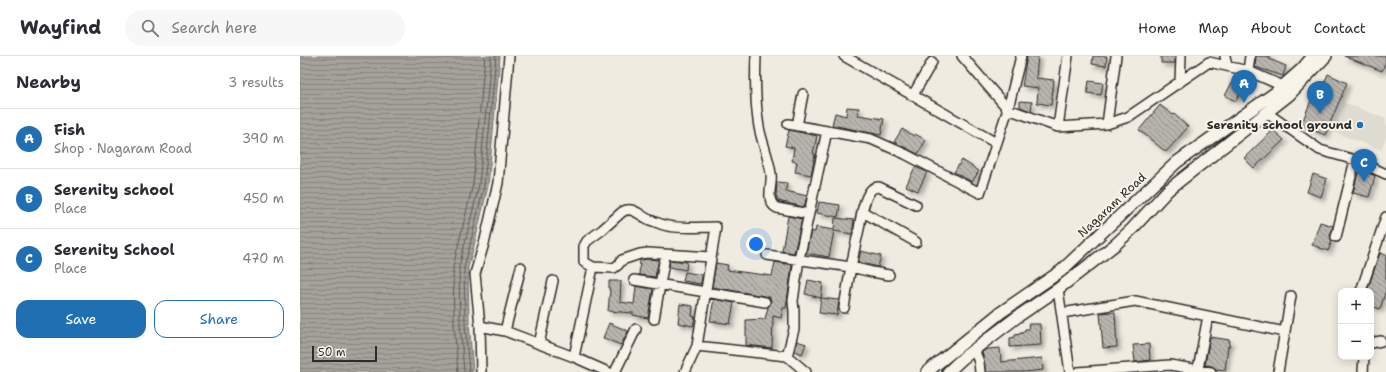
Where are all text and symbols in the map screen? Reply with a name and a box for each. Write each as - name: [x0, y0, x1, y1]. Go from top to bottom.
- search box: [125, 10, 405, 46]
- text: Wayfind: [20, 15, 101, 40]
- icon: search: [139, 17, 161, 39]
- text: Search here: [171, 18, 257, 38]
- text: Home: [1138, 19, 1177, 37]
- text: Map: [1199, 19, 1229, 37]
- text: About: [1251, 19, 1292, 37]
- text: Contact: [1314, 19, 1366, 37]
- pin: A: [1231, 70, 1257, 103]
- text: Nearby: [16, 71, 81, 93]
- text: 3 results: [228, 74, 284, 91]
- pin: B: [1307, 81, 1333, 114]
- place label: Serenity school ground: [1207, 117, 1352, 133]
- text: Fish: [54, 120, 85, 140]
- marker: Serenity school ground: [1355, 120, 1365, 130]
- text: A: [24, 130, 34, 147]
- text: 390 m: [242, 130, 284, 147]
- text: Shop · Nagaram Road: [54, 140, 192, 157]
- pin: C: [1351, 149, 1377, 182]
- street label: Nagaram Road: [1074, 169, 1150, 241]
- text: Serenity school: [54, 180, 174, 200]
- text: B: [25, 190, 33, 207]
- text: 450 m: [243, 190, 284, 207]
- text: Place: [54, 200, 87, 217]
- your location: [746, 234, 766, 254]
- text: Serenity School: [54, 240, 175, 260]
- text: C: [25, 250, 33, 267]
- text: 470 m: [242, 250, 284, 267]
- text: Place: [54, 260, 87, 277]
- map controls: [1338, 288, 1374, 360]
- button: +: [1338, 288, 1374, 324]
- button: Save: [16, 300, 146, 338]
- button: Share: [154, 300, 284, 338]
- button: −: [1338, 324, 1374, 360]
- scale bar: [312, 344, 377, 363]
- text: 50 m: [318, 345, 346, 360]

